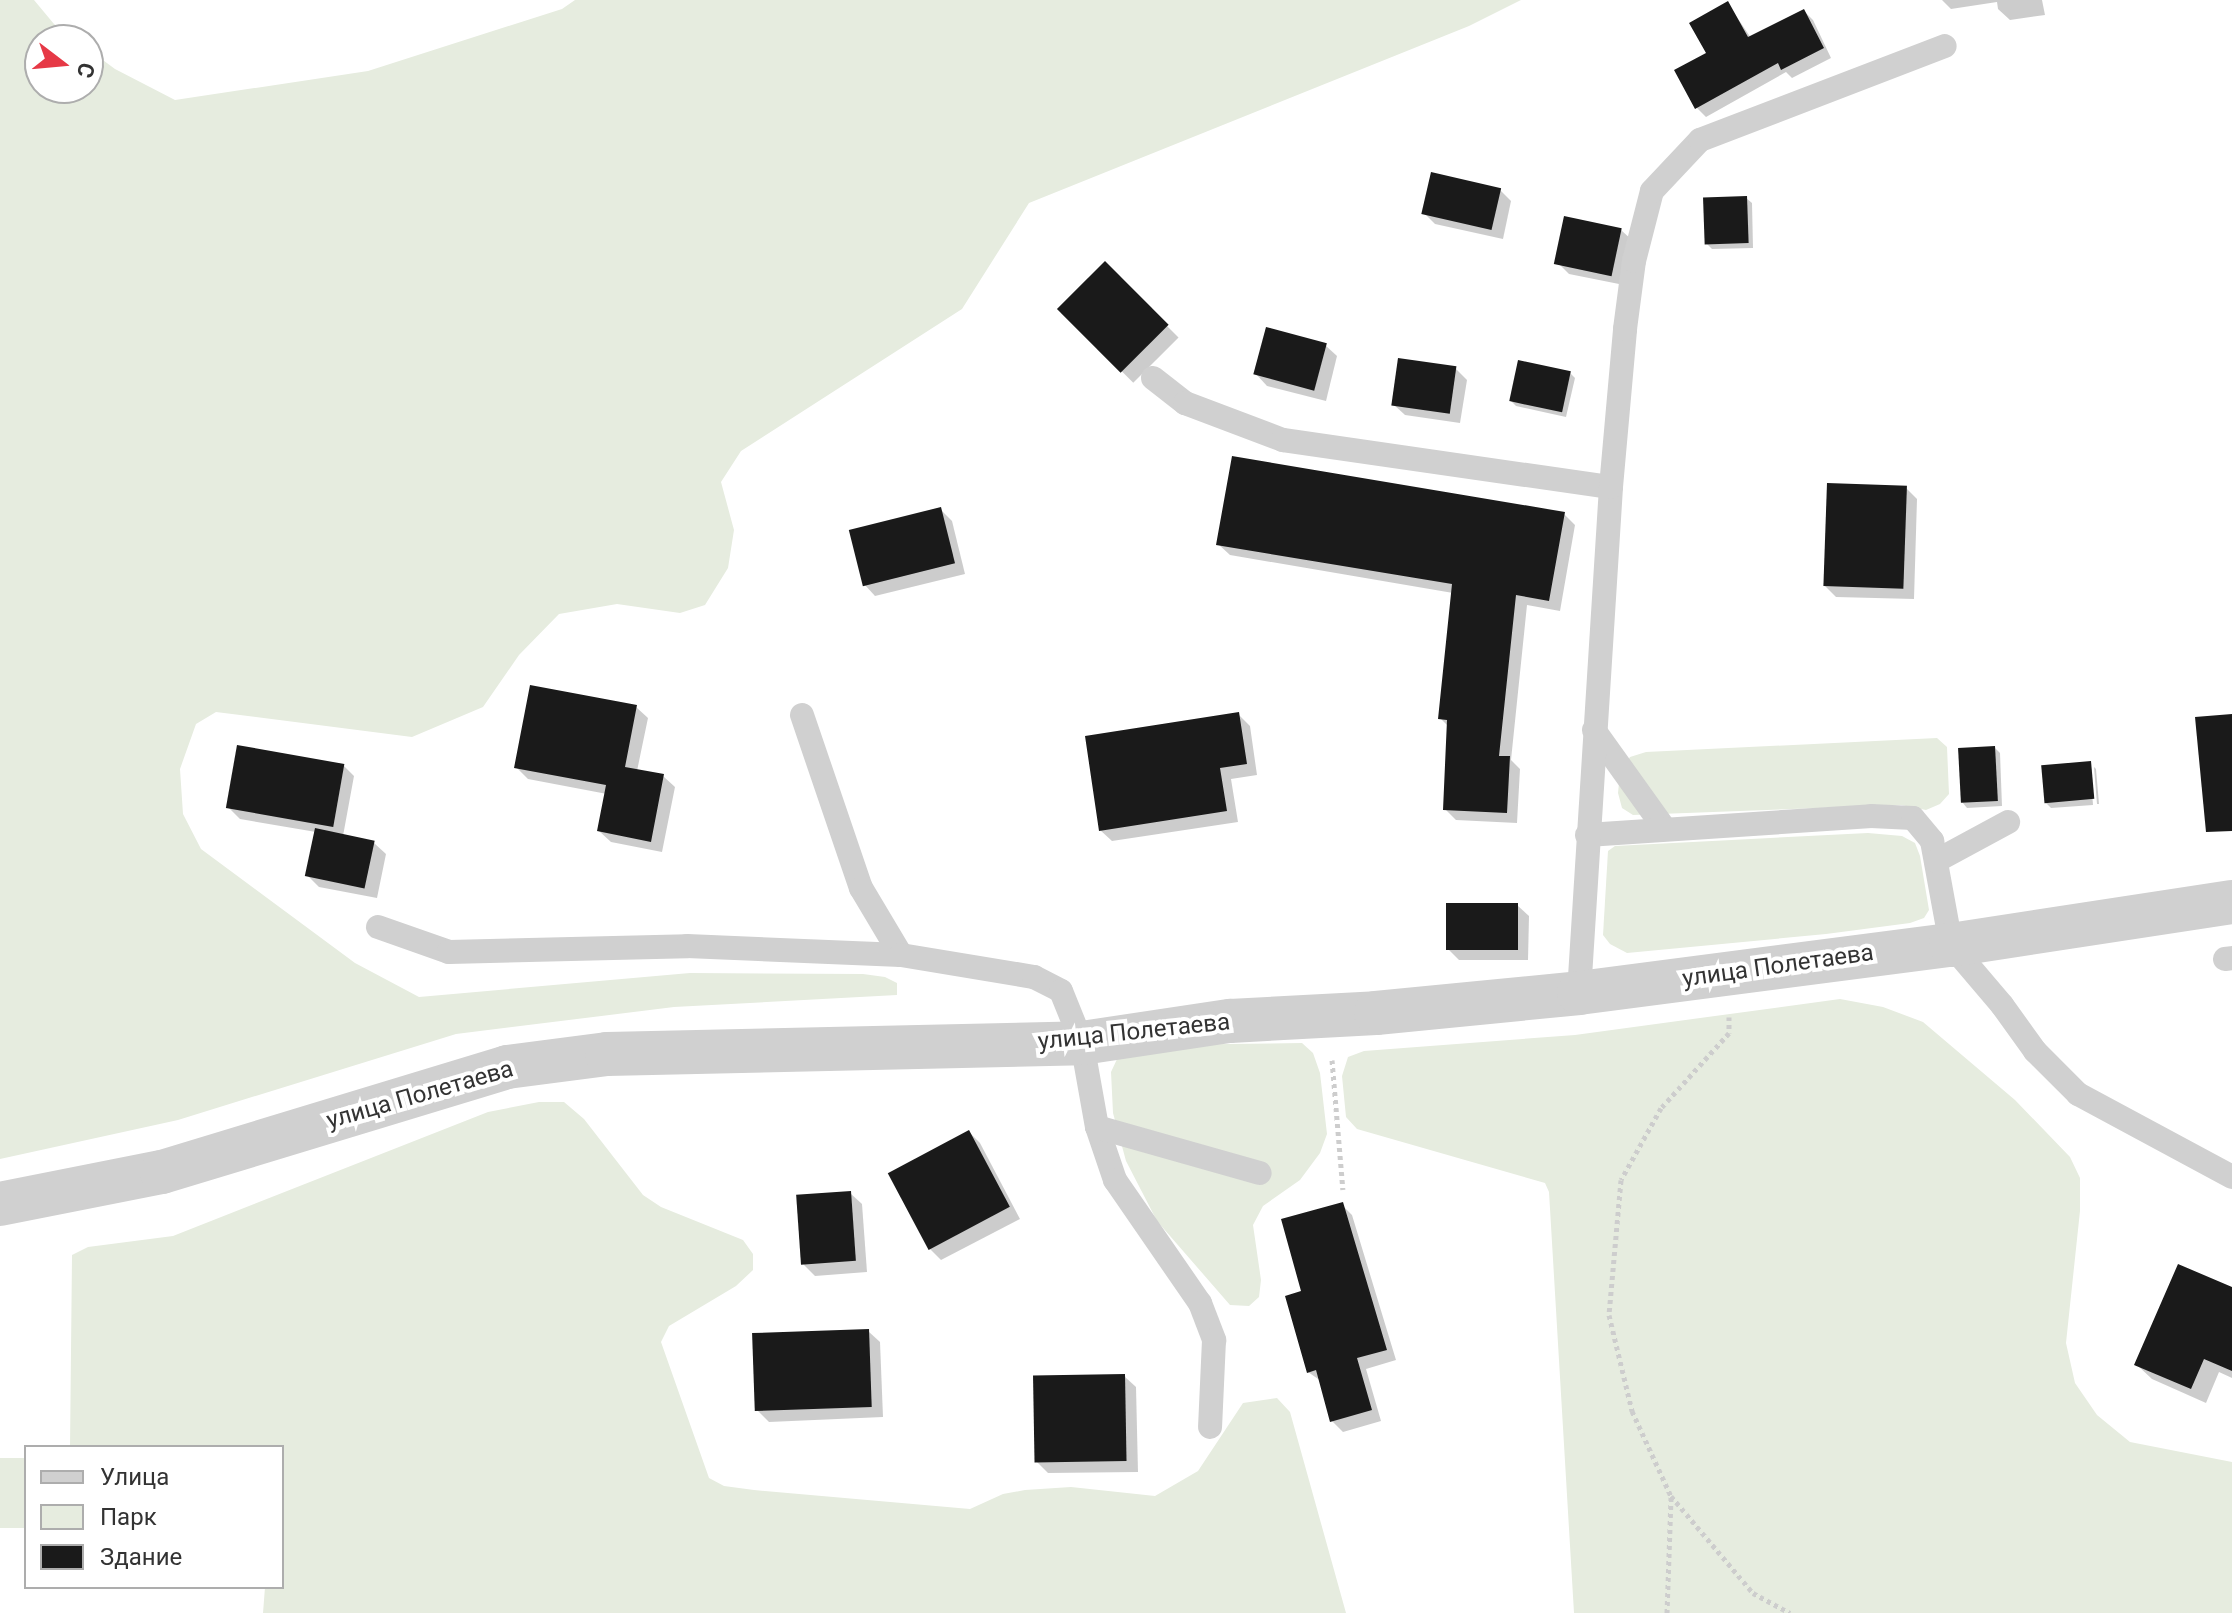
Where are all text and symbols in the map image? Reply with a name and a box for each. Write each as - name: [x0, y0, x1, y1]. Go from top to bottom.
- north arrow: [24, 24, 104, 104]
- text: С: [72, 60, 100, 81]
- street label: улица Полетаева: [1681, 938, 1875, 994]
- street label: улица Полетаева: [1037, 1008, 1231, 1056]
- street label: улица Полетаева: [323, 1055, 517, 1135]
- legend: [24, 1445, 284, 1589]
- text: Улица: [100, 1463, 169, 1491]
- text: Парк: [100, 1503, 157, 1531]
- text: Здание: [100, 1543, 182, 1571]

